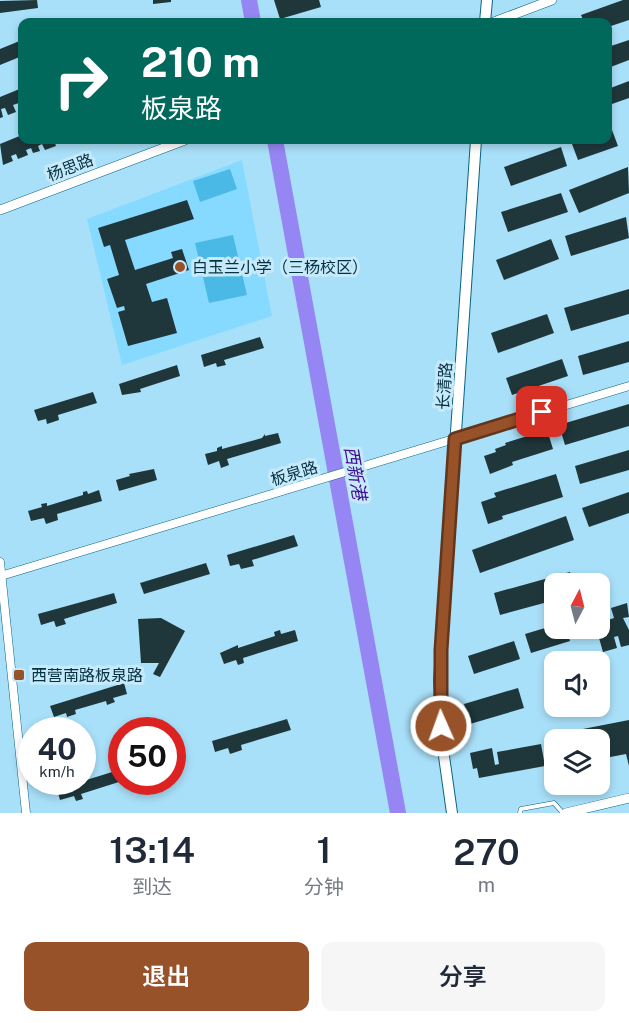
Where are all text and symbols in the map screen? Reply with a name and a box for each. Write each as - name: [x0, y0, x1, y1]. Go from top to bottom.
- text: 210 m: [141, 37, 260, 86]
- icon: right: [42, 42, 120, 120]
- text: 板泉路: [141, 92, 222, 124]
- street label: 杨思路: [44, 150, 96, 185]
- place label: 白玉兰小学（三杨校区）: [192, 258, 368, 277]
- marker: 白玉兰小学（三杨校区）: [173, 260, 187, 274]
- street label: 长清路: [433, 361, 456, 411]
- pin: [516, 386, 567, 437]
- icon: arrive: [525, 395, 558, 428]
- water label: 西新港: [340, 445, 371, 504]
- street label: 板泉路: [268, 457, 320, 490]
- north arrow: [544, 573, 610, 639]
- map controls: [544, 573, 610, 795]
- button: sound: [544, 651, 610, 717]
- place label: 西营南路板泉路: [31, 666, 143, 685]
- marker: 西营南路板泉路: [12, 668, 26, 682]
- position arrow: [409, 694, 473, 758]
- speed limit sign: 50: [108, 717, 186, 795]
- button: layers: [544, 729, 610, 795]
- text: 40: [37, 731, 77, 767]
- text: km/h: [39, 763, 75, 780]
- text: 13:14: [109, 829, 195, 871]
- text: 1: [317, 829, 332, 871]
- text: 270: [453, 831, 520, 873]
- text: m: [478, 873, 495, 897]
- text: 到达: [132, 875, 172, 899]
- text: 分钟: [304, 875, 344, 899]
- button: 退出: [24, 942, 309, 1011]
- button: 分享: [321, 942, 605, 1011]

